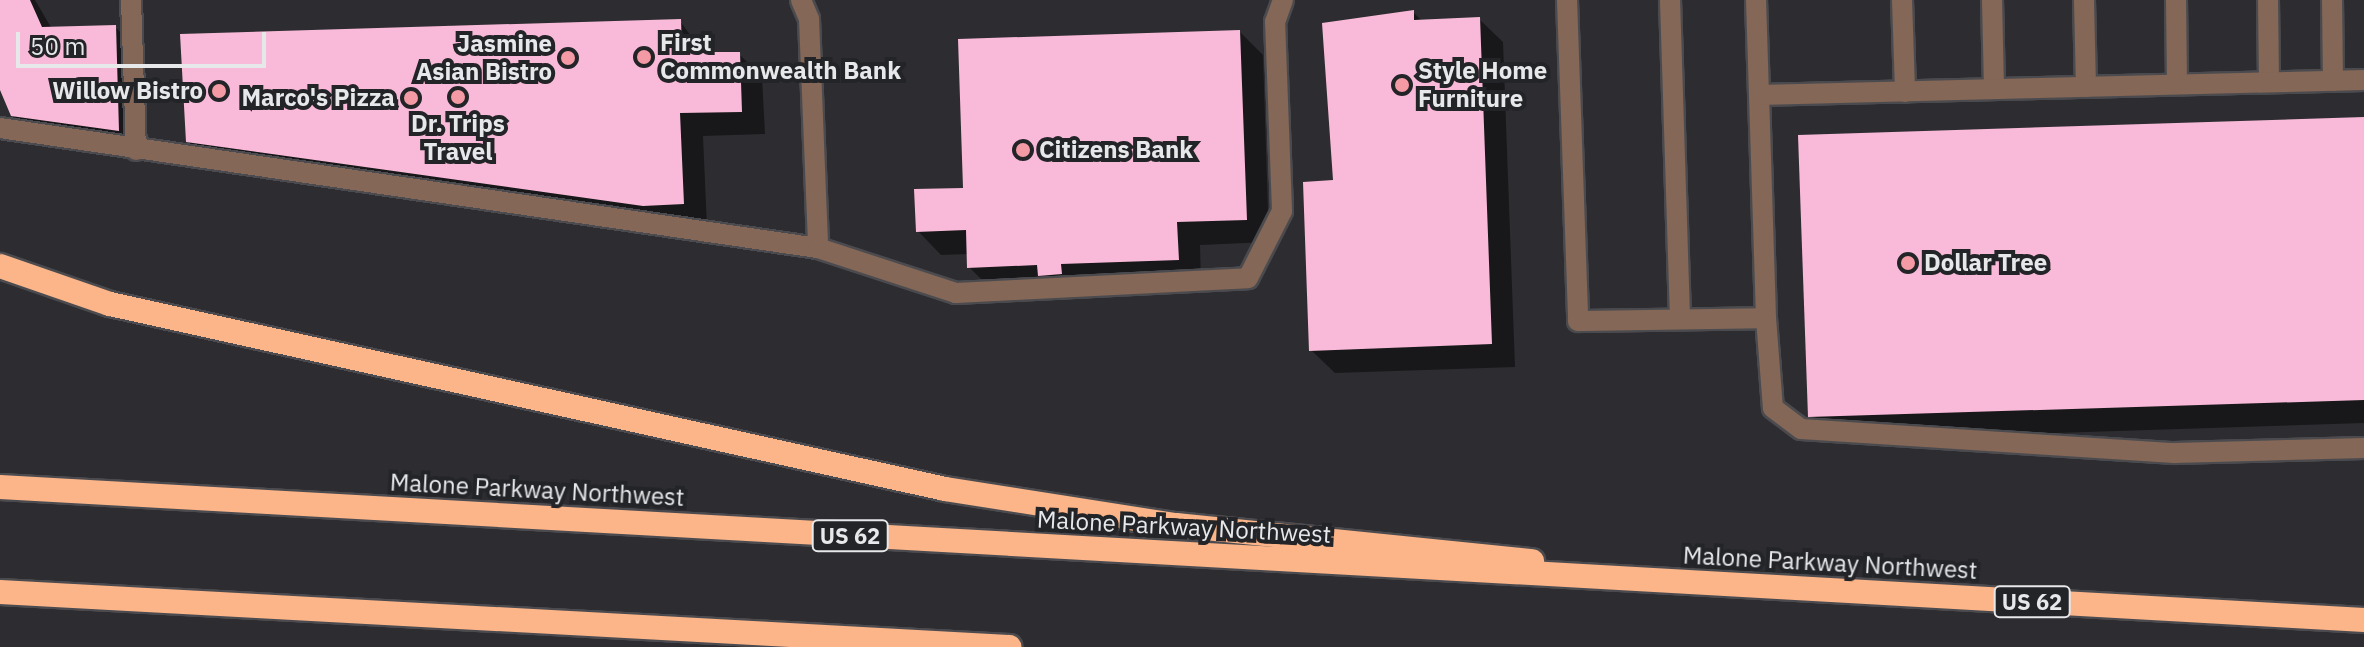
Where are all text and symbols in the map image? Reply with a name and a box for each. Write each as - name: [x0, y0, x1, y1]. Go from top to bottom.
- scale bar: [20, 16, 270, 66]
- place label: First Commonwealth Bank: [660, 29, 901, 85]
- text: 50 m: [30, 30, 85, 62]
- place label: Jasmine Asian Bistro: [416, 30, 552, 86]
- marker: First Commonwealth Bank: [635, 48, 653, 66]
- marker: Jasmine Asian Bistro: [559, 49, 577, 67]
- place label: Style Home Furniture: [1418, 57, 1547, 113]
- marker: Style Home Furniture: [1393, 76, 1411, 94]
- place label: Willow Bistro: [52, 77, 203, 105]
- marker: Willow Bistro: [210, 82, 228, 100]
- place label: Marco's Pizza: [241, 84, 395, 112]
- marker: Dr. Trips Travel: [449, 88, 467, 106]
- marker: Marco's Pizza: [402, 89, 420, 107]
- place label: Dr. Trips Travel: [411, 110, 505, 166]
- place label: Citizens Bank: [1039, 136, 1193, 164]
- marker: Citizens Bank: [1014, 141, 1032, 159]
- place label: Dollar Tree: [1924, 249, 2047, 277]
- marker: Dollar Tree: [1899, 254, 1917, 272]
- street label: Malone Parkway Northwest: [389, 468, 685, 512]
- street label: Malone Parkway Northwest: [1036, 505, 1332, 549]
- road number: US 62: [810, 518, 890, 554]
- street label: Malone Parkway Northwest: [1682, 541, 1978, 585]
- road number: US 62: [1992, 584, 2072, 620]

